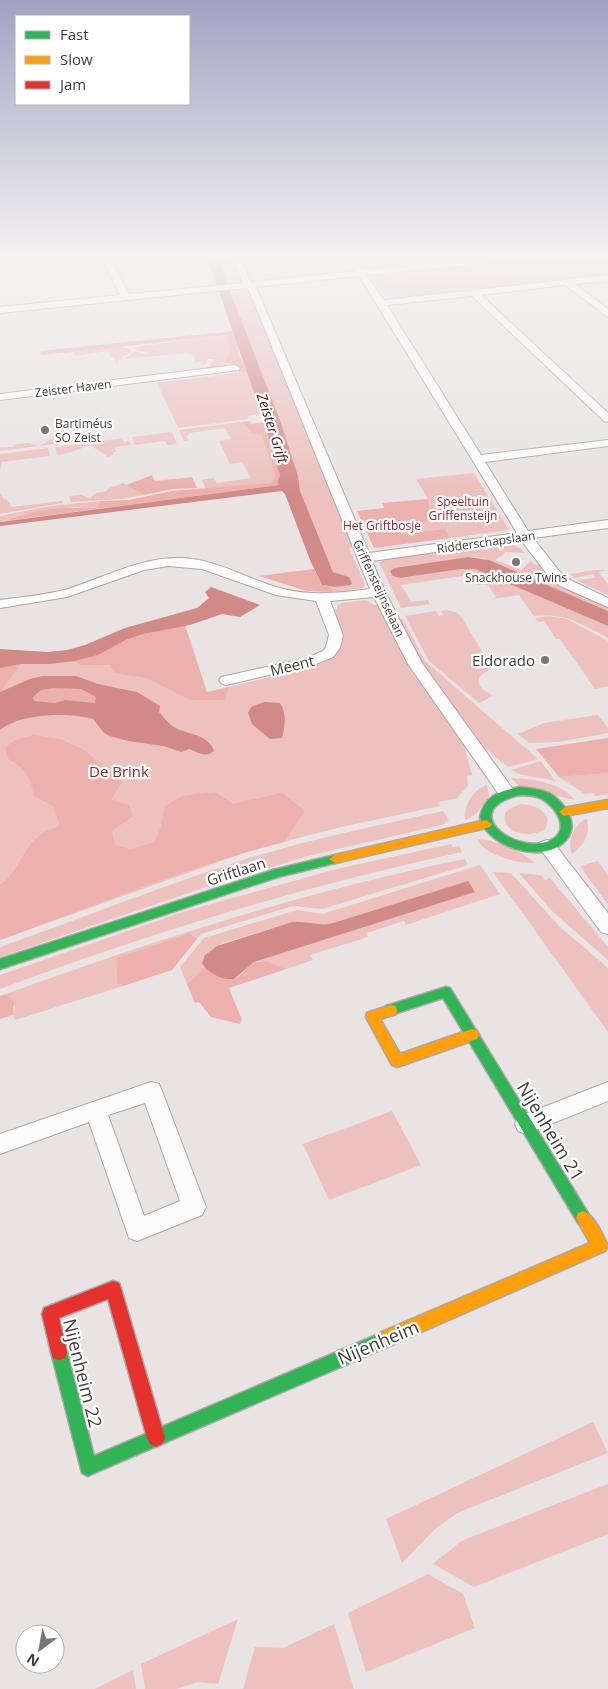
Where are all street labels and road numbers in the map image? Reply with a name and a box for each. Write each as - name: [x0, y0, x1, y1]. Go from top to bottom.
- street label: Zeister Haven: [34, 375, 112, 401]
- street label: Ridderschapslaan: [436, 527, 536, 557]
- street label: Griffensteijnselaan: [349, 537, 409, 639]
- street label: Meent: [268, 650, 316, 680]
- street label: Griftlaan: [204, 852, 268, 890]
- street label: Nijenheim 21: [512, 1077, 590, 1185]
- street label: Nijenheim: [334, 1314, 422, 1370]
- street label: Nijenheim 22: [58, 1316, 108, 1430]

